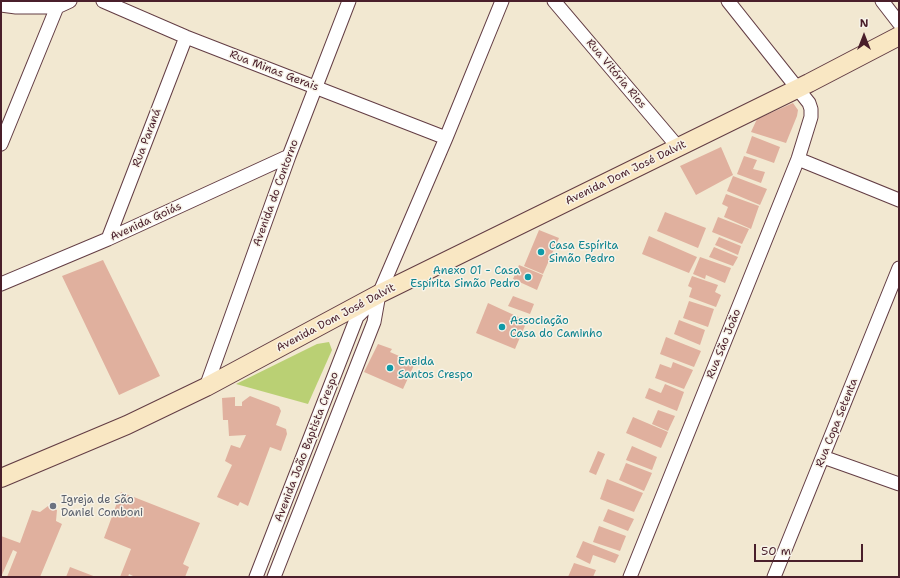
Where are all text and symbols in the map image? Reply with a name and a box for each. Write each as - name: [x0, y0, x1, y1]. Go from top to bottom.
- north arrow: [844, 16, 884, 56]
- text: N: [860, 16, 868, 31]
- street label: Rua Vitória Rios: [583, 37, 649, 111]
- street label: Rua Minas Gerais: [228, 48, 320, 94]
- street label: Rua Paraná: [130, 107, 164, 169]
- street label: Avenida do Contorno: [250, 138, 302, 248]
- street label: Avenida Dom José Dalvit: [563, 138, 689, 208]
- street label: Avenida Goiás: [108, 200, 184, 244]
- place label: Casa Espírita Simão Pedro: [549, 239, 618, 265]
- marker: Casa Espírita Simão Pedro: [536, 247, 546, 257]
- place label: Anexo 01 - Casa Espírita Simão Pedro: [410, 264, 520, 290]
- marker: Anexo 01 - Casa Espírita Simão Pedro: [523, 272, 533, 282]
- street label: Avenida Dom José Dalvit: [274, 281, 398, 355]
- street label: Rua São João: [704, 307, 744, 381]
- place label: Associação Casa do Caminho: [510, 314, 602, 340]
- marker: Associação Casa do Caminho: [497, 322, 507, 332]
- place label: Eneida Santos Crespo: [398, 355, 473, 381]
- marker: Eneida Santos Crespo: [385, 363, 395, 373]
- street label: Avenida João Baptista Crespo: [272, 370, 342, 524]
- street label: Rua Copa Setenta: [813, 377, 861, 469]
- place label: Igreja de São Daniel Comboni: [61, 493, 143, 519]
- marker: Igreja de São Daniel Comboni: [48, 501, 58, 511]
- scale bar: [756, 536, 865, 562]
- text: 50 m: [761, 543, 791, 559]

